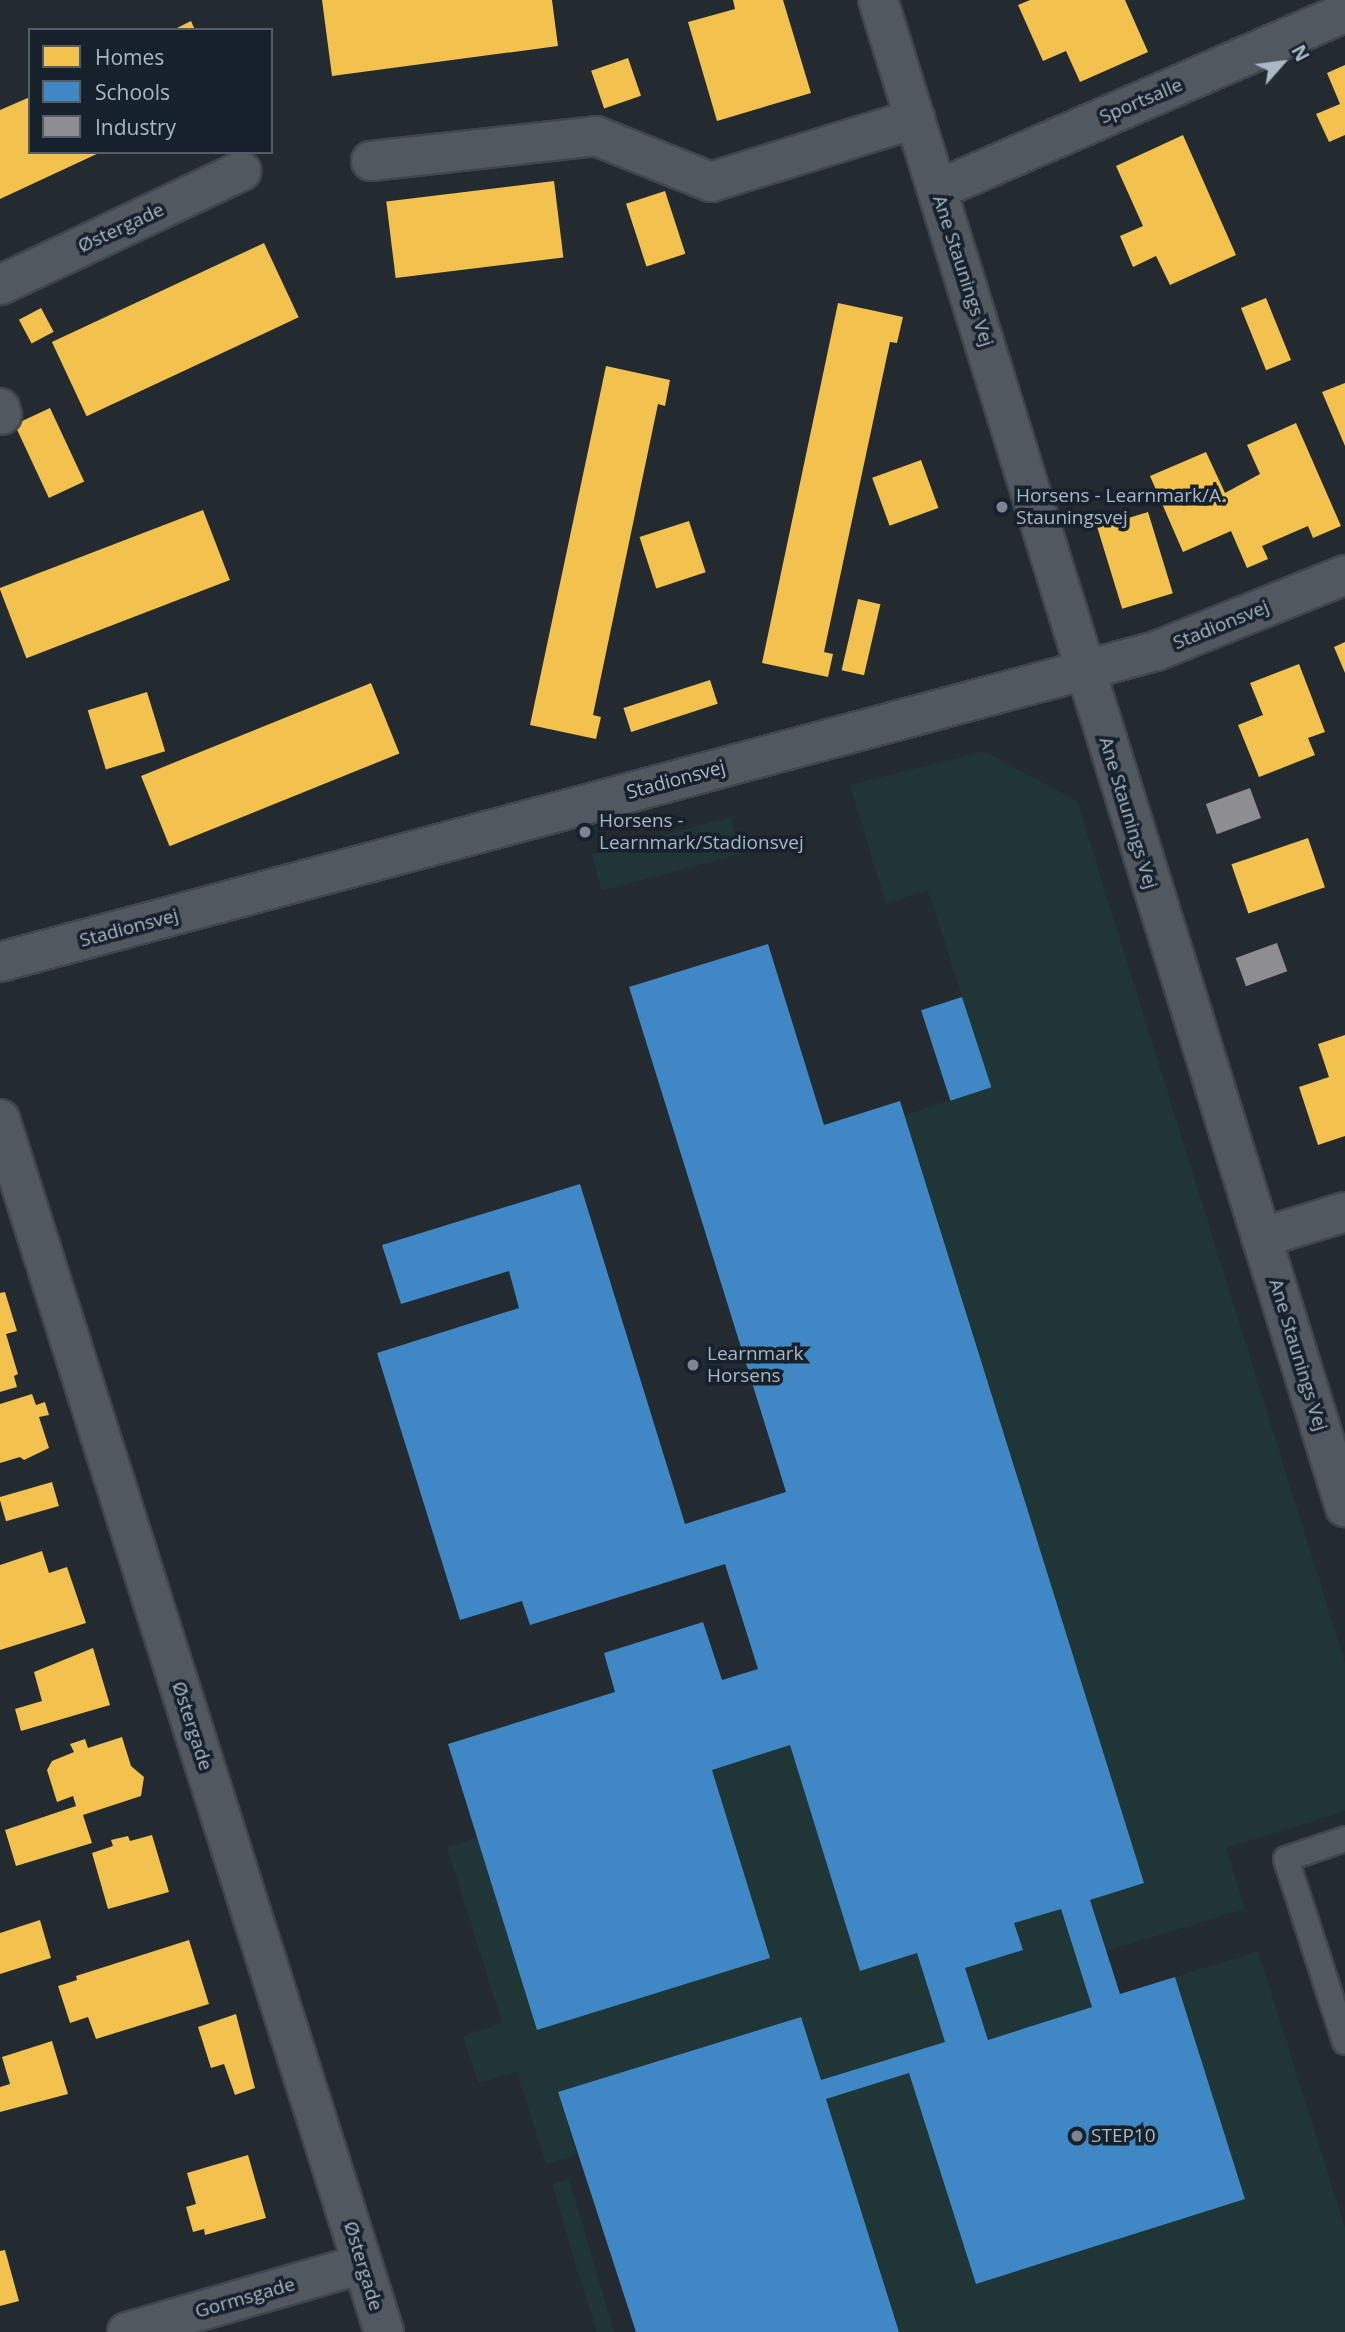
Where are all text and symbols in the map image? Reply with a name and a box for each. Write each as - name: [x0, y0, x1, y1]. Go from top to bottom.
- legend: [28, 28, 273, 154]
- north arrow: [1247, 28, 1317, 98]
- text: N: [1285, 40, 1316, 66]
- text: Homes: [95, 43, 164, 71]
- street label: Sportsalle: [1096, 73, 1186, 129]
- text: Schools: [95, 78, 170, 106]
- text: Industry: [95, 113, 176, 141]
- street label: Ane Staunings Vej: [928, 192, 998, 350]
- street label: Østergade: [74, 198, 168, 258]
- place label: Horsens - Learnmark/A. Stauningsvej: [1016, 485, 1226, 529]
- marker: Horsens - Learnmark/A. Stauningsvej: [994, 499, 1010, 515]
- street label: Stadionsvej: [1170, 595, 1272, 655]
- street label: Ane Staunings Vej: [1094, 734, 1162, 892]
- street label: Stadionsvej: [624, 756, 728, 804]
- place label: Horsens - Learnmark/Stadionsvej: [599, 810, 804, 854]
- marker: Horsens - Learnmark/Stadionsvej: [577, 824, 593, 840]
- street label: Stadionsvej: [77, 904, 181, 952]
- street label: Ane Staunings Vej: [1264, 1276, 1332, 1434]
- place label: Learnmark Horsens: [707, 1343, 803, 1387]
- marker: Learnmark Horsens: [685, 1357, 701, 1373]
- street label: Østergade: [167, 1679, 217, 1773]
- place label: STEP10: [1091, 2125, 1156, 2147]
- marker: STEP10: [1069, 2128, 1085, 2144]
- street label: Østergade: [339, 2219, 387, 2313]
- street label: Gormsgade: [192, 2273, 298, 2323]

